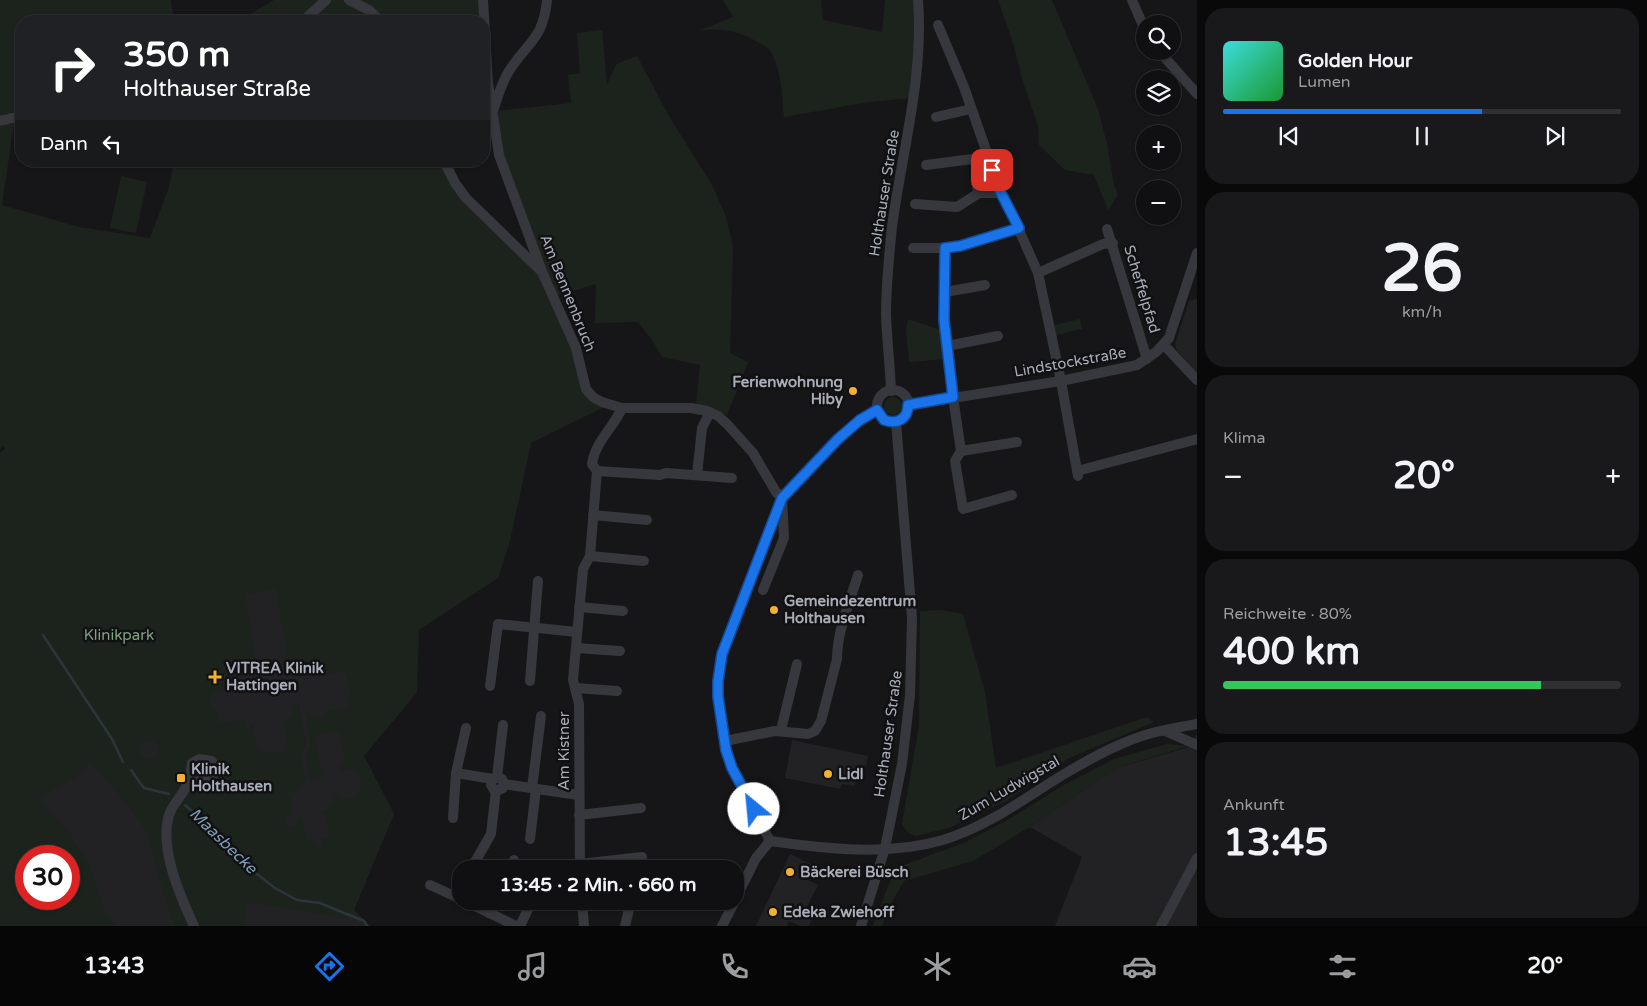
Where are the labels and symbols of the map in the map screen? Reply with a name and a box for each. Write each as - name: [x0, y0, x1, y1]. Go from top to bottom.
- street label: Holthauser Straße: [865, 128, 903, 258]
- pin: [971, 149, 1013, 191]
- street label: Am Bennenbruch: [536, 232, 600, 354]
- street label: Scheffelpfad: [1120, 243, 1164, 335]
- street label: Lindstockstraße: [1012, 343, 1128, 381]
- place label: Ferienwohnung Hiby: [732, 373, 843, 409]
- marker: Ferienwohnung Hiby: [847, 385, 859, 397]
- place label: Gemeindezentrum Holthausen: [784, 592, 916, 627]
- marker: Gemeindezentrum Holthausen: [768, 604, 780, 616]
- park label: Klinikpark: [84, 626, 154, 644]
- place label: VITREA Klinik Hattingen: [226, 659, 324, 695]
- street label: Holthauser Straße: [870, 669, 906, 799]
- marker: VITREA Klinik Hattingen: [208, 670, 222, 684]
- street label: Am Kistner: [555, 711, 573, 790]
- street label: Zum Ludwigstal: [955, 752, 1063, 824]
- place label: Klinik Holthausen: [191, 760, 272, 795]
- place label: Lidl: [838, 765, 864, 783]
- marker: Lidl: [822, 768, 834, 780]
- marker: Klinik Holthausen: [175, 772, 187, 784]
- position arrow: [727, 782, 779, 834]
- water label: Maasbecke: [185, 804, 262, 879]
- speed limit sign: 30: [15, 845, 80, 910]
- place label: Bäckerei Büsch: [800, 863, 909, 881]
- marker: Bäckerei Büsch: [784, 866, 796, 878]
- place label: Edeka Zwiehoff: [783, 903, 895, 921]
- marker: Edeka Zwiehoff: [767, 906, 779, 918]

